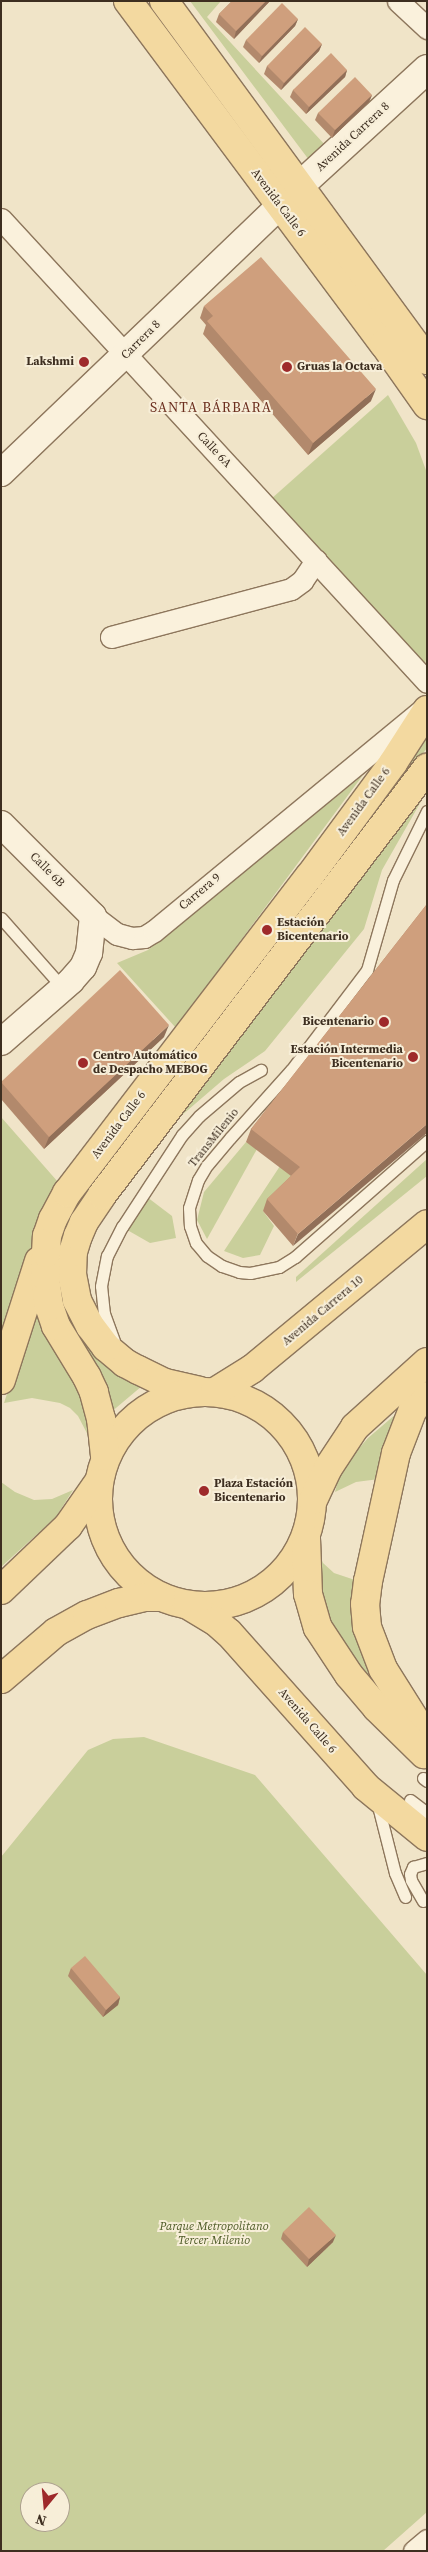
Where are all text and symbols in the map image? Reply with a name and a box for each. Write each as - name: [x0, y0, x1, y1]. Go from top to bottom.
- street label: Avenida Carrera 8: [313, 99, 393, 175]
- street label: Avenida Calle 6: [248, 166, 308, 240]
- street label: Carrera 8: [118, 317, 164, 363]
- place label: Lakshmi: [26, 355, 74, 369]
- marker: Lakshmi: [78, 356, 90, 368]
- place label: Gruas la Octava: [297, 360, 382, 374]
- marker: Gruas la Octava: [281, 361, 293, 373]
- district label: SANTA BÁRBARA: [148, 399, 274, 415]
- street label: Calle 6A: [194, 429, 234, 471]
- street label: Avenida Calle 6: [334, 765, 394, 839]
- street label: Calle 6B: [27, 850, 67, 890]
- street label: Carrera 9: [176, 871, 224, 913]
- place label: Estación Bicentenario: [277, 916, 349, 944]
- marker: Estación Bicentenario: [261, 924, 273, 936]
- place label: Bicentenario: [302, 1015, 374, 1029]
- marker: Bicentenario: [378, 1016, 390, 1028]
- place label: Estación Intermedia Bicentenario: [291, 1043, 403, 1071]
- place label: Centro Automático de Despacho MEBOG: [93, 1049, 208, 1077]
- marker: Estación Intermedia Bicentenario: [407, 1051, 419, 1063]
- marker: Centro Automático de Despacho MEBOG: [77, 1057, 89, 1069]
- street label: Avenida Calle 6: [89, 1088, 149, 1162]
- street label: TransMilenio: [186, 1106, 242, 1170]
- street label: Avenida Carrera 10: [280, 1273, 366, 1349]
- place label: Plaza Estación Bicentenario: [214, 1477, 293, 1505]
- marker: Plaza Estación Bicentenario: [198, 1485, 210, 1497]
- street label: Avenida Calle 6: [275, 1686, 339, 1756]
- park label: Parque Metropolitano Tercer Milenio: [159, 2220, 269, 2248]
- north arrow: [20, 2482, 70, 2532]
- text: N: [33, 2509, 49, 2531]

